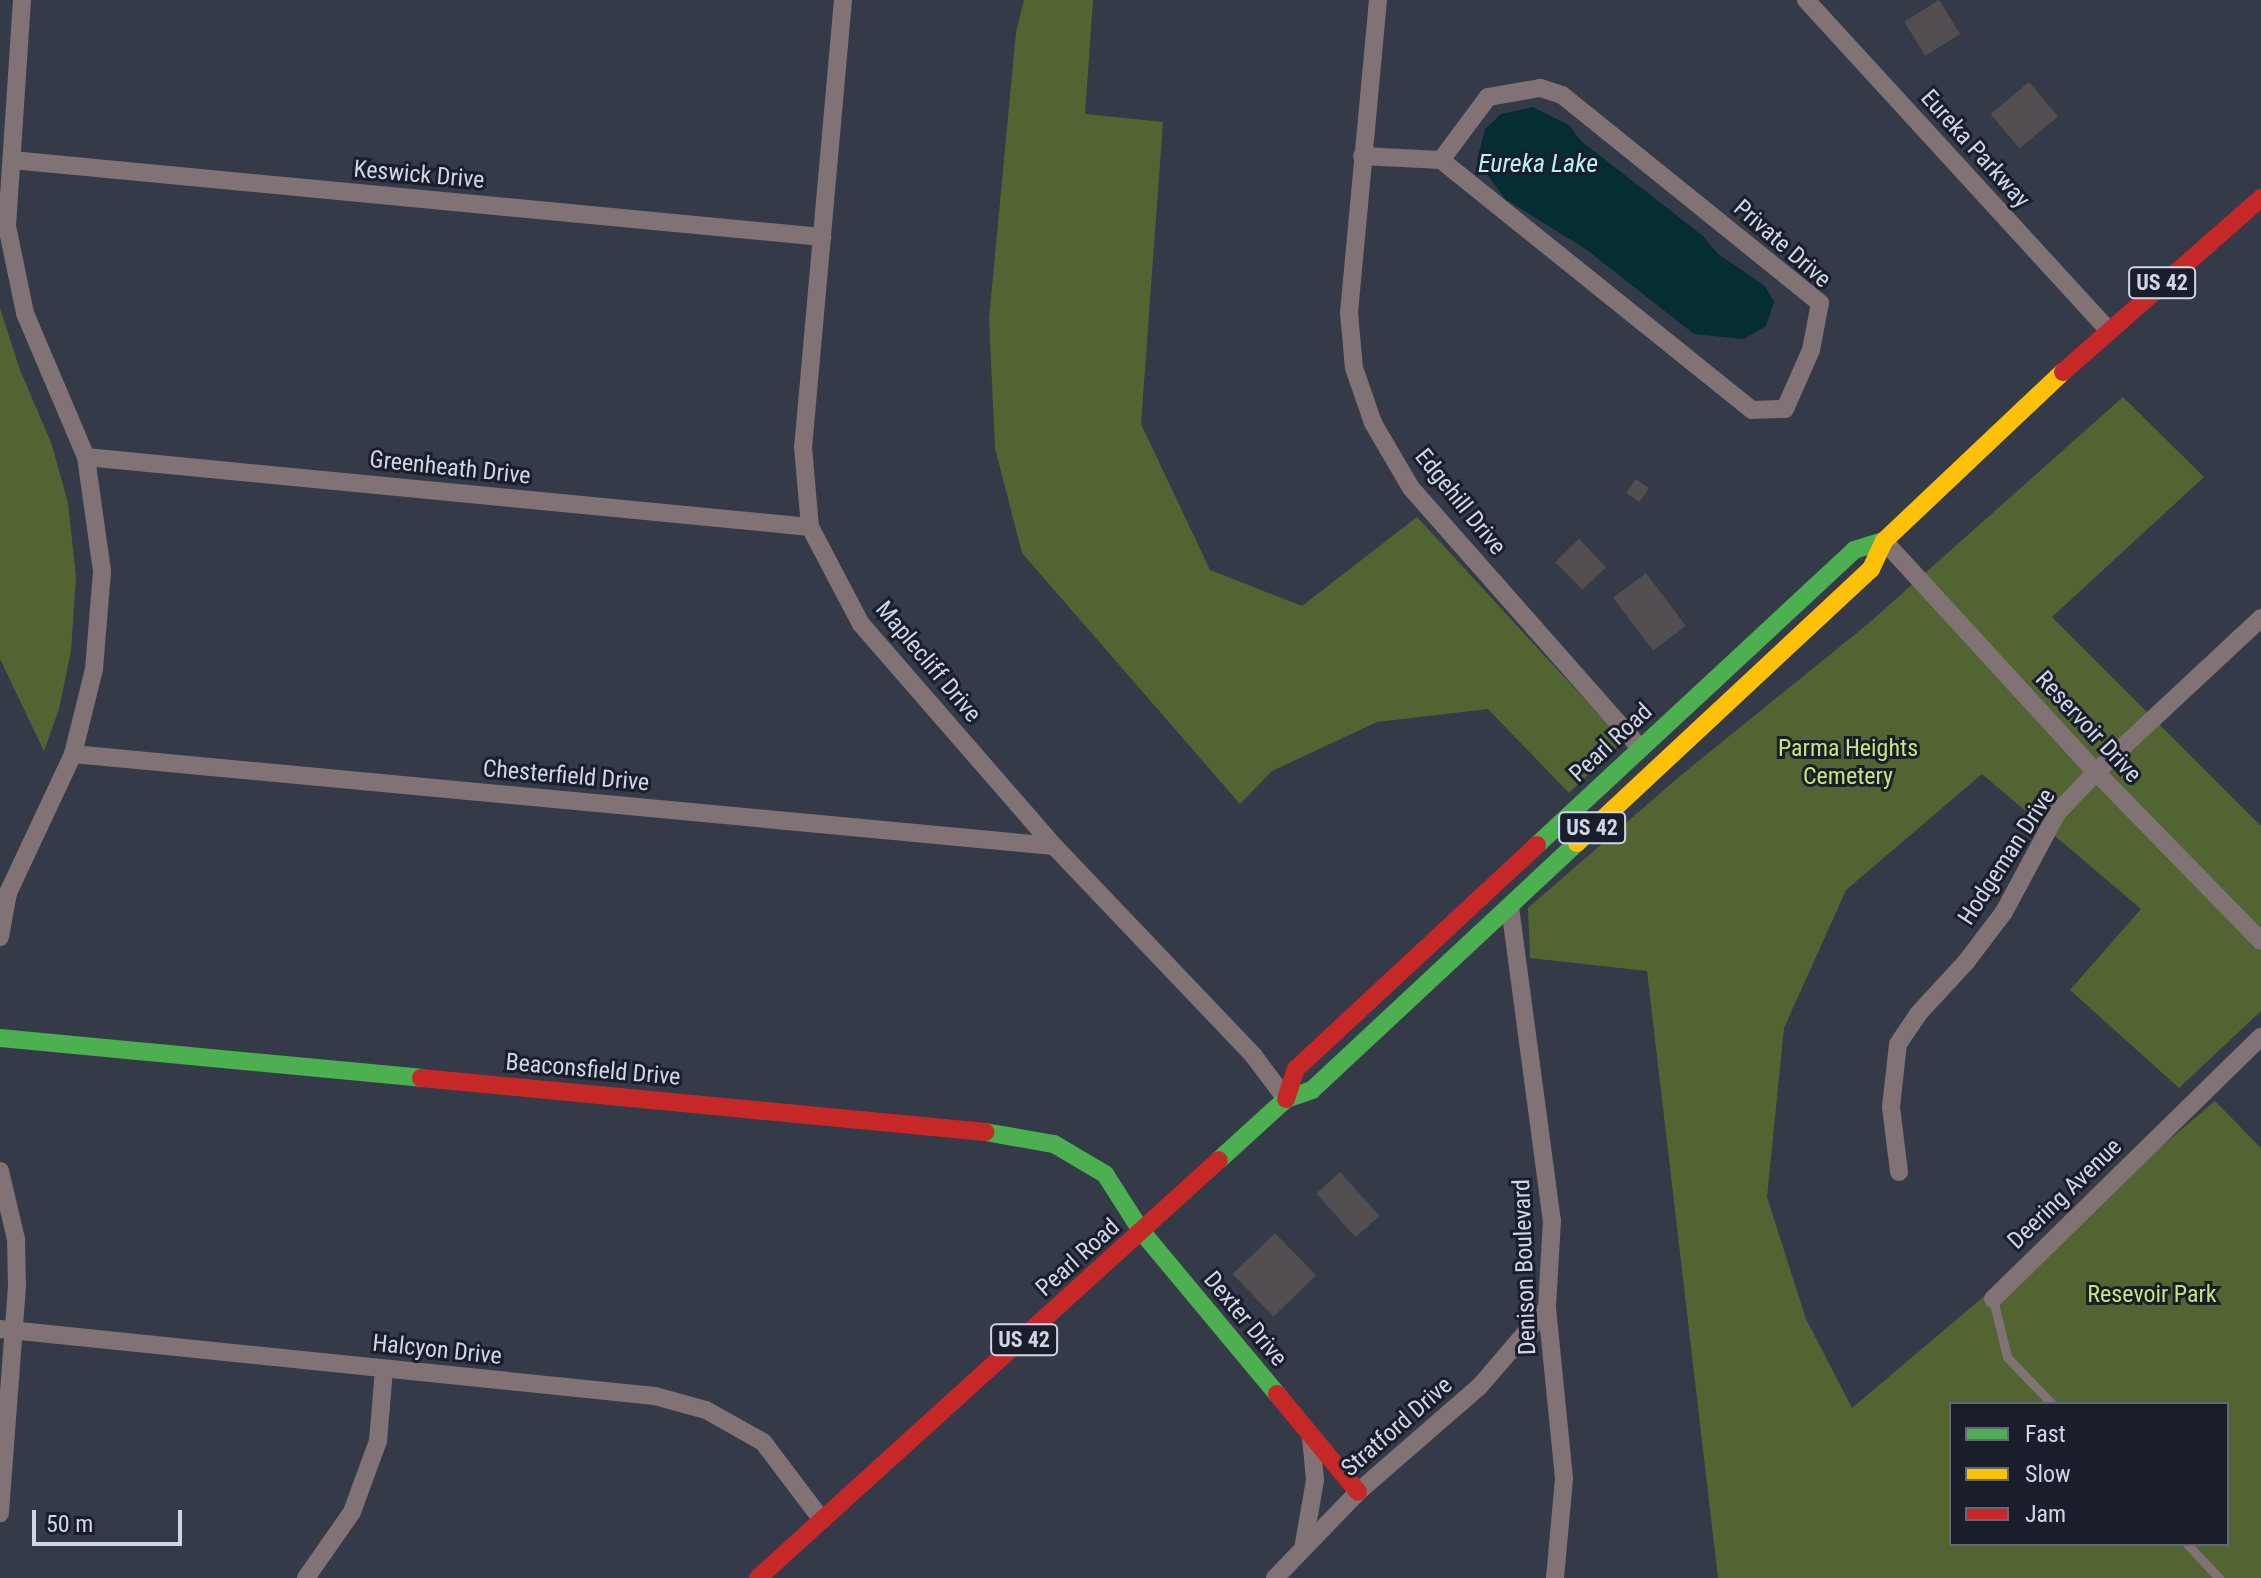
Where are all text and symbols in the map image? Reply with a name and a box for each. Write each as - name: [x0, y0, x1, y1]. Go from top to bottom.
- street label: Eureka Parkway: [1914, 84, 2036, 214]
- water label: Eureka Lake: [1478, 148, 1598, 180]
- street label: Keswick Drive: [352, 155, 486, 195]
- street label: Private Drive: [1727, 194, 1837, 294]
- road number: US 42: [2128, 265, 2196, 301]
- street label: Edgehill Drive: [1408, 443, 1512, 561]
- street label: Greenheath Drive: [368, 445, 532, 491]
- street label: Maplecliff Drive: [869, 596, 987, 728]
- street label: Reservoir Drive: [2029, 665, 2147, 789]
- street label: Pearl Road: [1564, 698, 1658, 788]
- park label: Parma Heights Cemetery: [1778, 735, 1918, 791]
- street label: Chesterfield Drive: [482, 754, 650, 798]
- street label: Hodgeman Drive: [1952, 784, 2062, 930]
- road number: US 42: [1558, 810, 1626, 846]
- street label: Beaconsfield Drive: [504, 1048, 682, 1092]
- street label: Deering Avenue: [2002, 1133, 2128, 1255]
- street label: Denison Boulevard: [1508, 1178, 1542, 1356]
- street label: Pearl Road: [1030, 1213, 1126, 1303]
- street label: Dexter Drive: [1197, 1266, 1293, 1372]
- park label: Resevoir Park: [2087, 1281, 2217, 1309]
- road number: US 42: [990, 1322, 1058, 1358]
- street label: Halcyon Drive: [371, 1329, 503, 1371]
- street label: Stratford Drive: [1336, 1371, 1458, 1483]
- legend: [1949, 1402, 2229, 1546]
- text: Fast: [2025, 1420, 2066, 1448]
- text: Slow: [2025, 1460, 2071, 1488]
- scale bar: [36, 1494, 186, 1544]
- text: Jam: [2025, 1500, 2066, 1528]
- text: 50 m: [46, 1510, 93, 1538]

